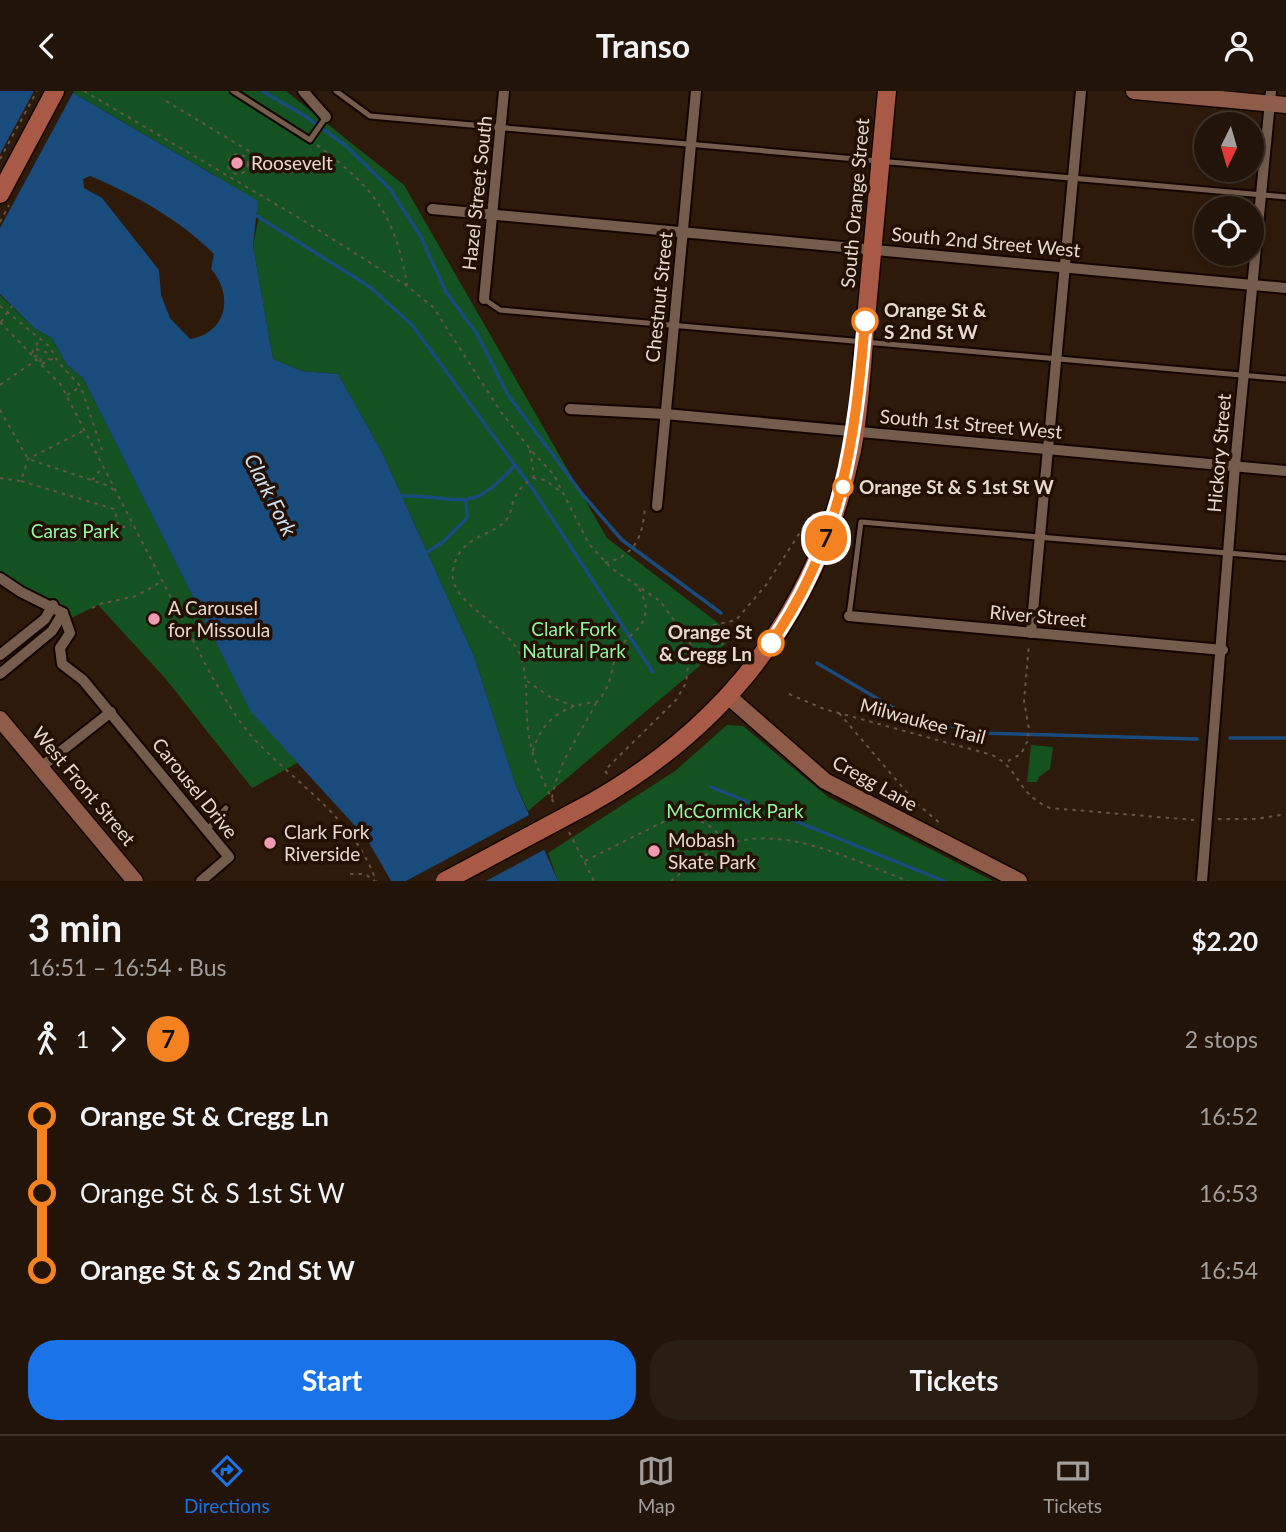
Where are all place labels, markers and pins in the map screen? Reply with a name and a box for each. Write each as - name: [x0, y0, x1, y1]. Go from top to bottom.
- place label: Roosevelt: [251, 151, 333, 174]
- marker: Roosevelt: [229, 155, 245, 171]
- place label: Orange St & S 2nd St W: [884, 298, 987, 343]
- marker: Orange St & S 2nd St W: [852, 308, 878, 334]
- place label: Orange St & S 1st St W: [859, 475, 1054, 498]
- marker: Orange St & S 1st St W: [833, 477, 853, 497]
- place label: A Carousel for Missoula: [168, 596, 270, 641]
- marker: A Carousel for Missoula: [146, 611, 162, 627]
- place label: Orange St & Cregg Ln: [659, 620, 752, 665]
- marker: Orange St & Cregg Ln: [758, 630, 784, 656]
- place label: Clark Fork Riverside: [284, 820, 370, 865]
- place label: Mobash Skate Park: [668, 828, 756, 873]
- marker: Clark Fork Riverside: [262, 835, 278, 851]
- marker: Mobash Skate Park: [646, 843, 662, 859]

